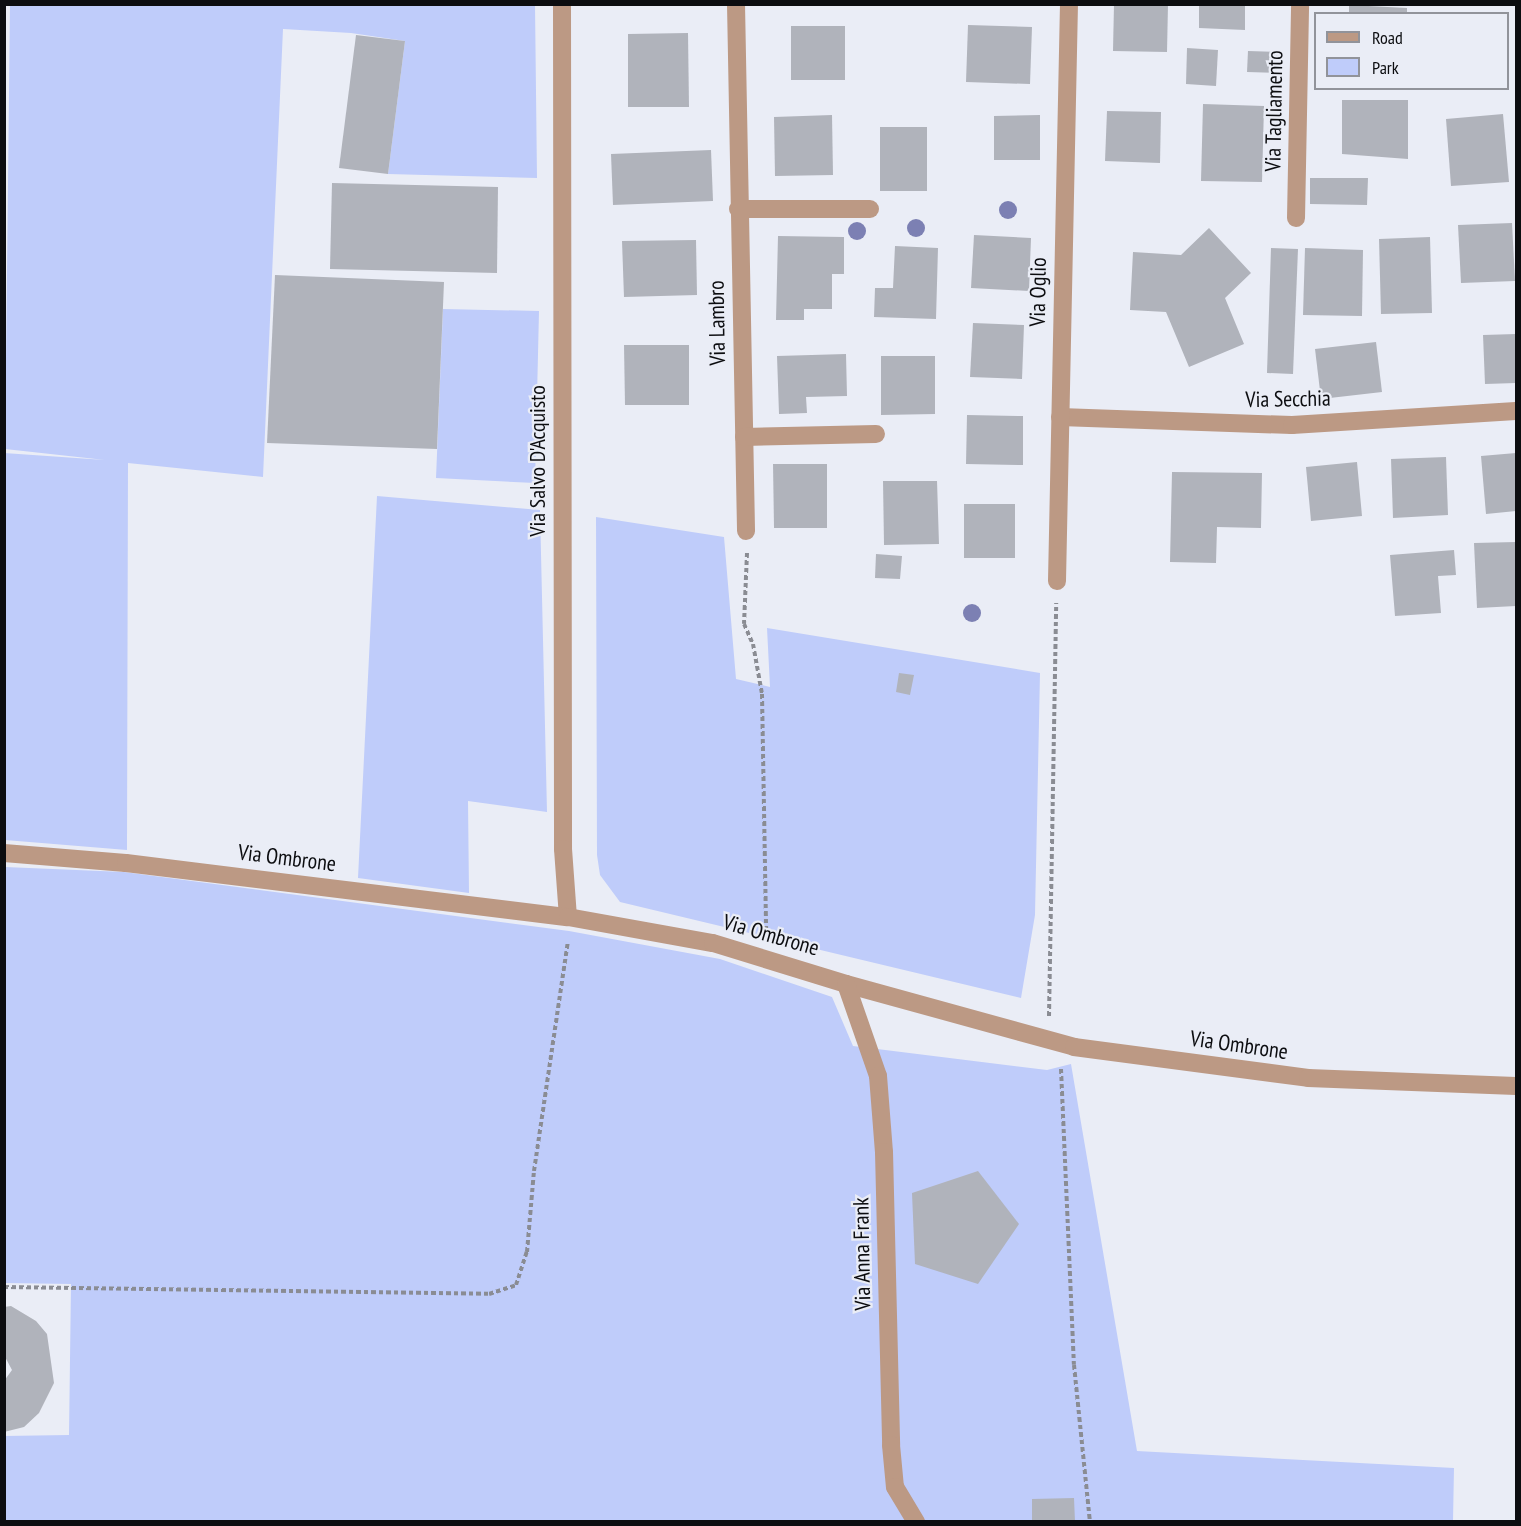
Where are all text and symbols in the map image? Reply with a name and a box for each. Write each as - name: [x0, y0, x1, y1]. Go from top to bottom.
- legend: [1314, 12, 1509, 90]
- text: Road: [1372, 26, 1403, 49]
- street label: Via Tagliamento: [1260, 50, 1288, 172]
- text: Park: [1372, 56, 1399, 79]
- street label: Via Oglio: [1024, 257, 1052, 327]
- street label: Via Lambro: [703, 280, 731, 366]
- street label: Via Salvo D'Acquisto: [525, 385, 551, 537]
- street label: Via Secchia: [1245, 385, 1331, 413]
- street label: Via Ombrone: [236, 839, 338, 877]
- street label: Via Ombrone: [720, 909, 822, 961]
- street label: Via Ombrone: [1188, 1025, 1290, 1065]
- street label: Via Anna Frank: [848, 1197, 876, 1311]

